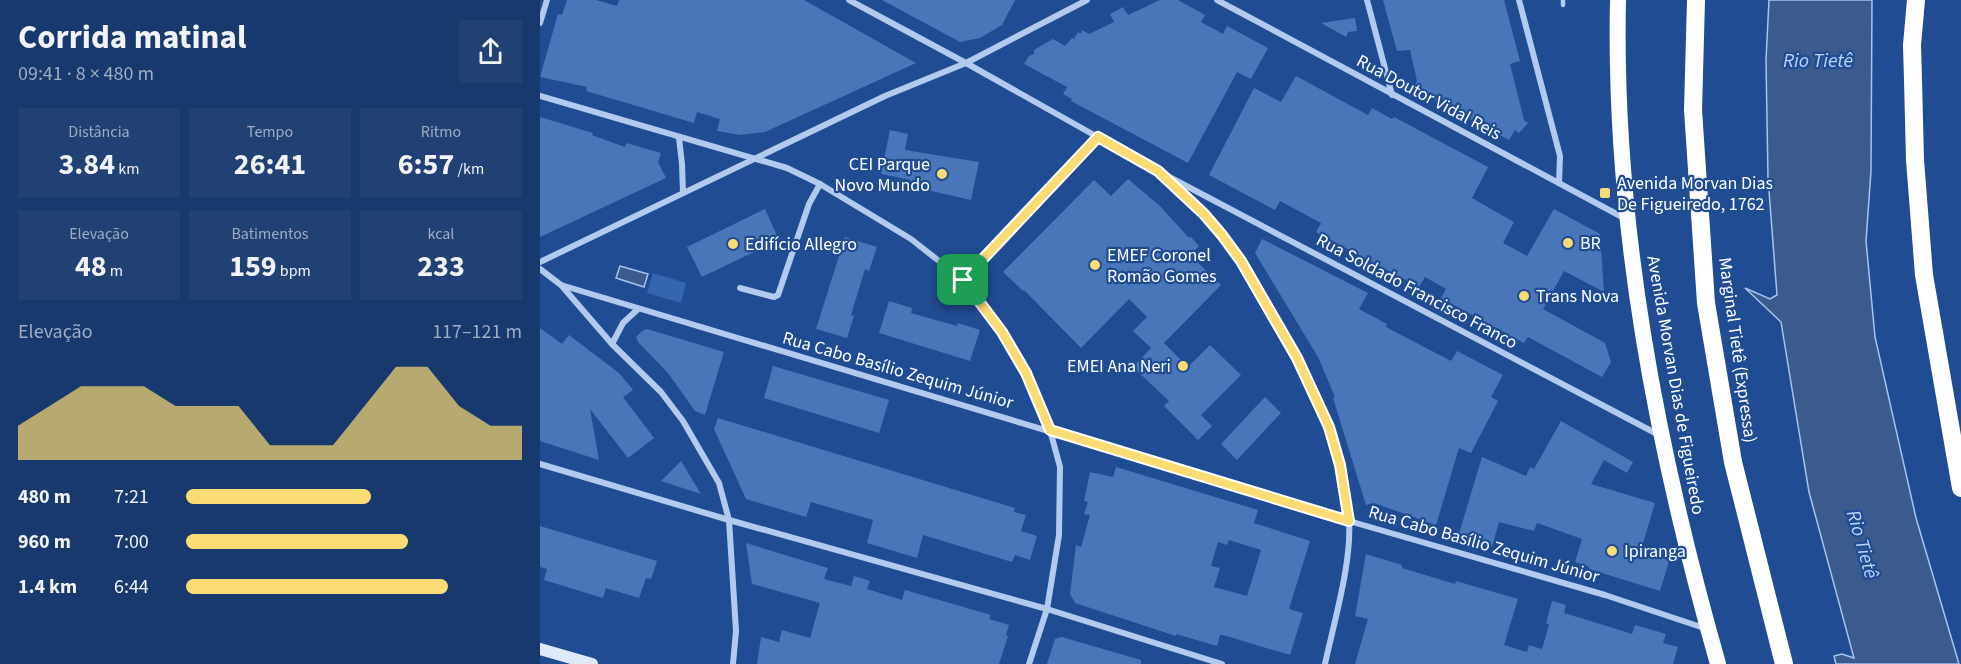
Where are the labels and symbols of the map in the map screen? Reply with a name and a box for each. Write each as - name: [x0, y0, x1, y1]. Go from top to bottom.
- water label: Rio Tietê: [1783, 47, 1853, 75]
- street label: Rua Doutor Vidal Reis: [1352, 49, 1506, 146]
- place label: CEI Parque Novo Mundo: [834, 152, 930, 198]
- marker: CEI Parque Novo Mundo: [935, 167, 949, 181]
- place label: Avenida Morvan Dias De Figueiredo, 1762: [1617, 171, 1773, 217]
- marker: Avenida Morvan Dias De Figueiredo, 1762: [1598, 186, 1612, 200]
- street label: Rua Soldado Francisco Franco: [1312, 228, 1522, 355]
- place label: BR: [1580, 231, 1601, 256]
- place label: Edifício Allegro: [745, 232, 857, 257]
- marker: BR: [1561, 236, 1575, 250]
- marker: Edifício Allegro: [726, 237, 740, 251]
- place label: EMEF Coronel Romão Gomes: [1107, 243, 1216, 289]
- pin: [937, 254, 988, 305]
- street label: Avenida Morvan Dias de Figueiredo: [1640, 254, 1711, 516]
- street label: Marginal Tietê (Expressa): [1712, 256, 1763, 444]
- marker: EMEF Coronel Romão Gomes: [1088, 258, 1102, 272]
- place label: Trans Nova: [1536, 284, 1619, 309]
- marker: Trans Nova: [1517, 289, 1531, 303]
- street label: Rua Cabo Basílio Zequim Júnior: [780, 326, 1017, 416]
- place label: EMEI Ana Neri: [1067, 354, 1171, 379]
- marker: EMEI Ana Neri: [1176, 359, 1190, 373]
- street label: Rua Cabo Basílio Zequim Júnior: [1366, 500, 1603, 590]
- water label: Rio Tietê: [1839, 507, 1885, 582]
- place label: Ipiranga: [1624, 539, 1686, 564]
- marker: Ipiranga: [1605, 544, 1619, 558]

